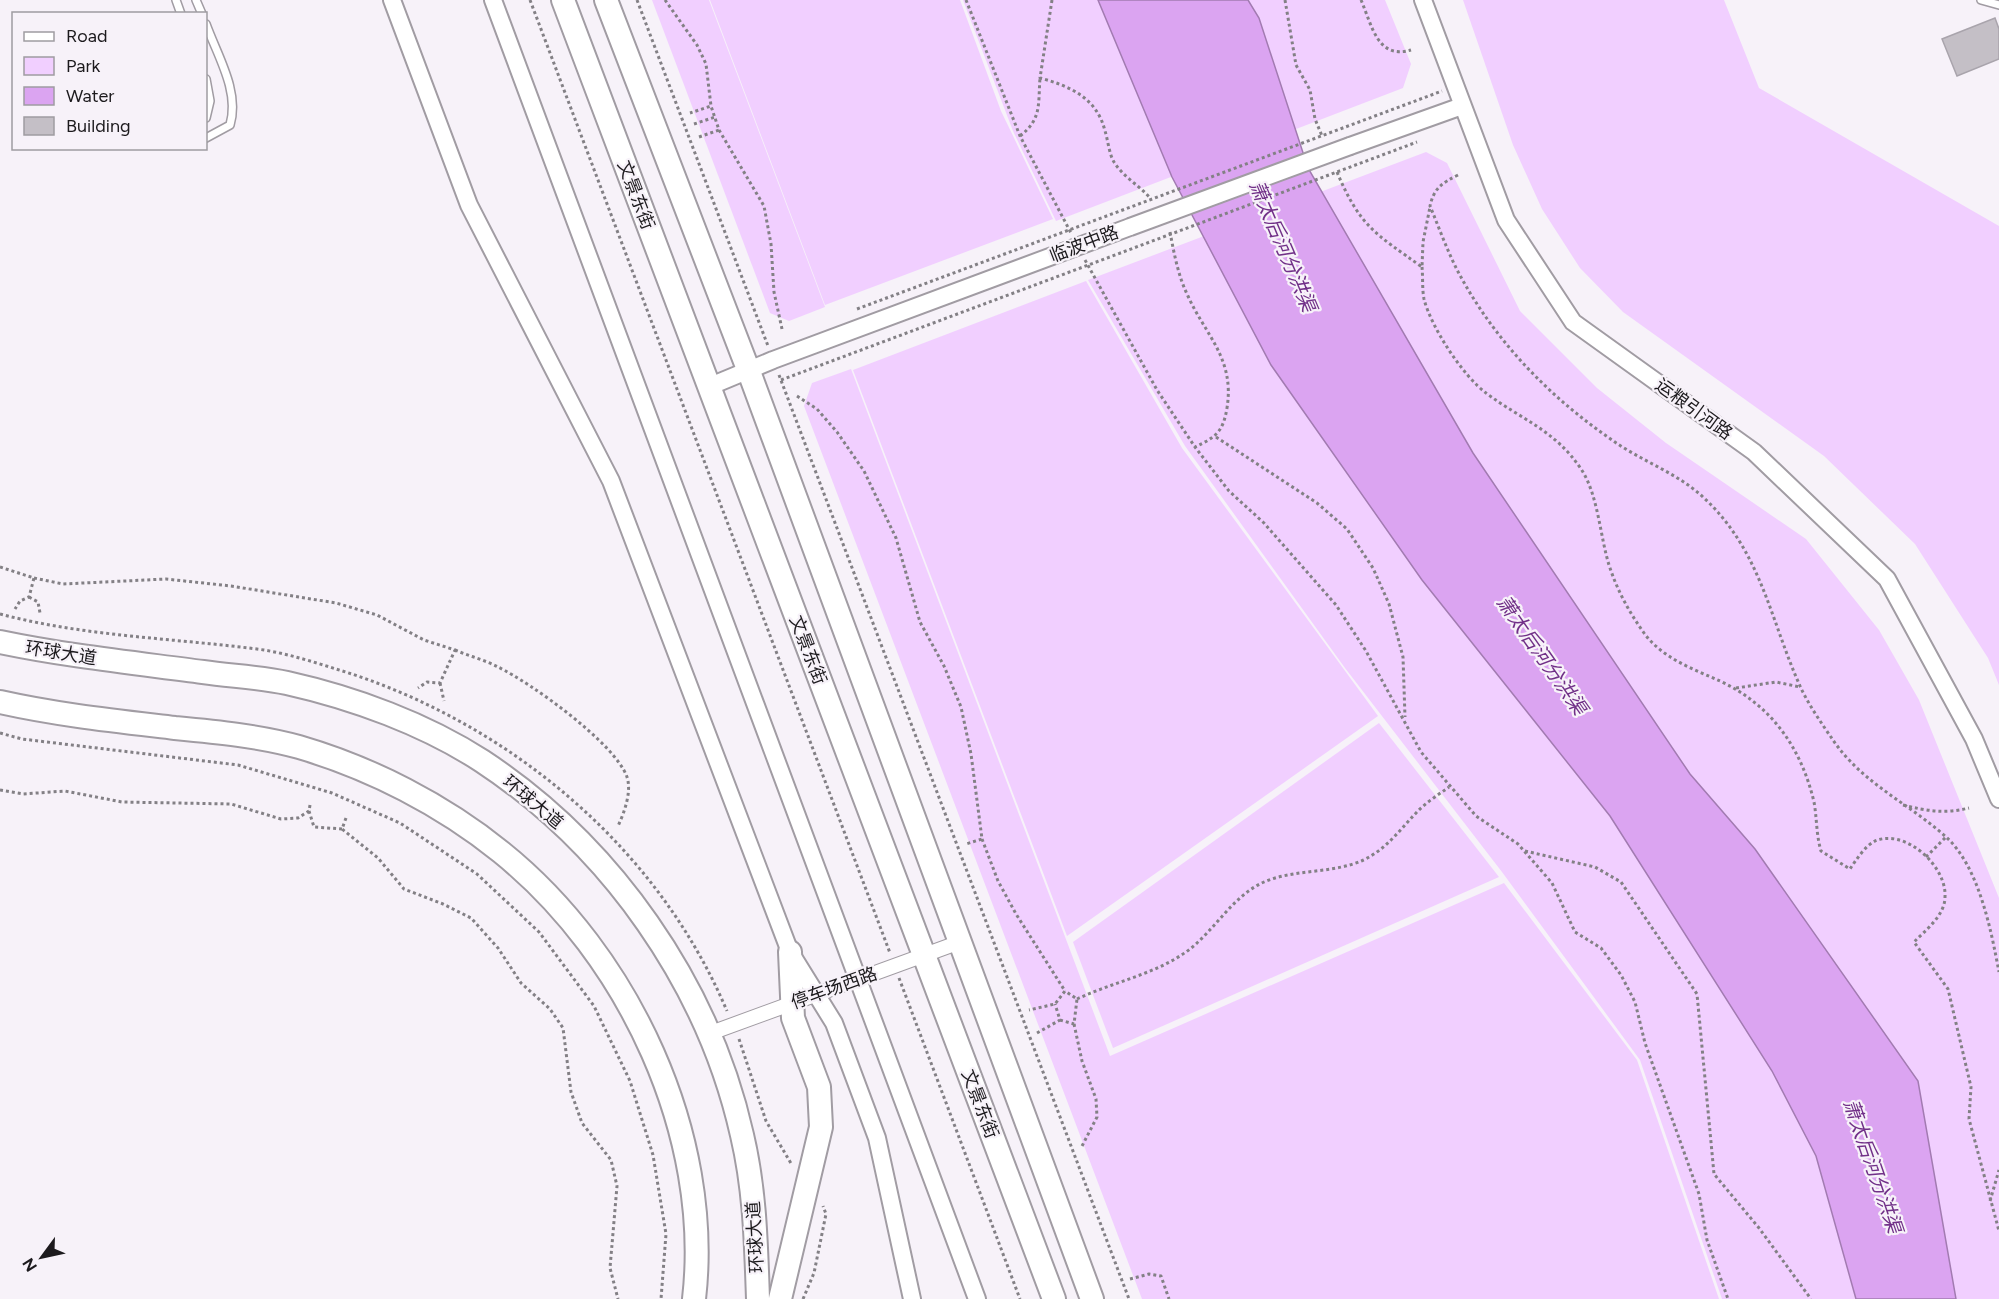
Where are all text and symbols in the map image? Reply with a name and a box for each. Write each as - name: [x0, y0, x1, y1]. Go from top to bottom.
- legend: [12, 12, 207, 150]
- text: Road: [66, 25, 107, 47]
- text: Park: [66, 55, 101, 77]
- text: Water: [66, 85, 114, 107]
- text: Building: [66, 115, 131, 137]
- street label: 文景东街: [613, 157, 659, 233]
- water label: 萧太后河分洪渠: [1245, 177, 1323, 318]
- street label: 临波中路: [1046, 221, 1122, 267]
- street label: 运粮引河路: [1651, 374, 1737, 444]
- water label: 萧太后河分洪渠: [1492, 591, 1594, 722]
- street label: 文景东街: [785, 612, 831, 688]
- street label: 环球大道: [24, 637, 98, 669]
- street label: 环球大道: [498, 770, 568, 834]
- street label: 停车场西路: [788, 962, 880, 1014]
- street label: 文景东街: [957, 1066, 1003, 1142]
- water label: 萧太后河分洪渠: [1839, 1096, 1908, 1239]
- street label: 环球大道: [742, 1200, 768, 1274]
- north arrow: [12, 1227, 72, 1287]
- text: N: [19, 1255, 41, 1275]

